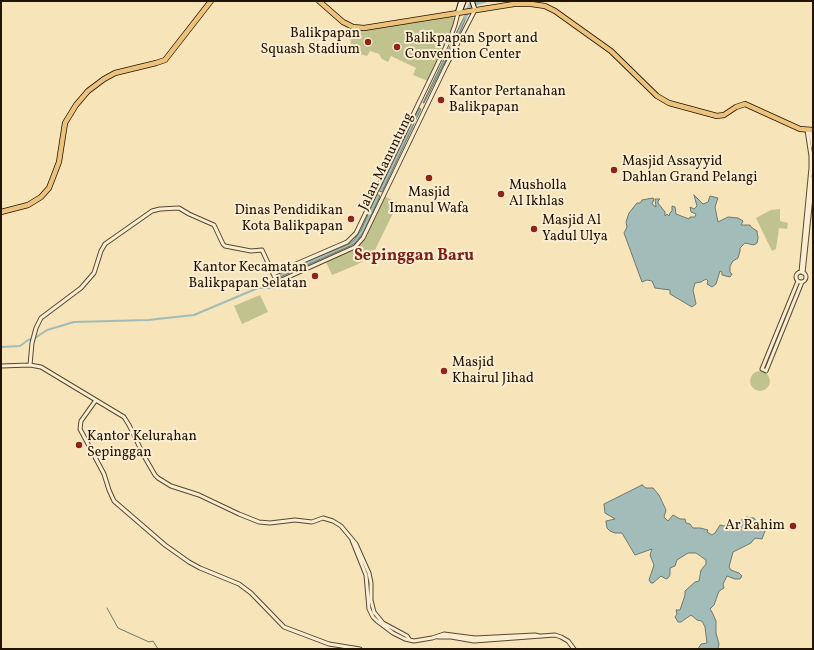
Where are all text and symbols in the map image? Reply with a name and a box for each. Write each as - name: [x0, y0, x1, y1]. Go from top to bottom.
- place label: Balikpapan Squash Stadium: [261, 26, 360, 58]
- place label: Balikpapan Sport and Convention Center: [405, 31, 538, 64]
- marker: Balikpapan Squash Stadium: [363, 37, 373, 47]
- marker: Balikpapan Sport and Convention Center: [392, 42, 402, 52]
- place label: Kantor Pertanahan Balikpapan: [449, 84, 566, 116]
- marker: Kantor Pertanahan Balikpapan: [436, 95, 446, 105]
- street label: Jalan Manuntung: [356, 110, 418, 214]
- place label: Masjid Assayyid Dahlan Grand Pelangi: [622, 154, 757, 186]
- marker: Masjid Assayyid Dahlan Grand Pelangi: [609, 165, 619, 175]
- marker: Masjid Imanul Wafa: [424, 173, 434, 183]
- place label: Musholla Al Ikhlas: [509, 178, 567, 210]
- place label: Masjid Imanul Wafa: [389, 185, 469, 218]
- marker: Musholla Al Ikhlas: [496, 189, 506, 199]
- place label: Dinas Pendidikan Kota Balikpapan: [234, 203, 343, 236]
- place label: Masjid Al Yadul Ulya: [542, 213, 608, 246]
- marker: Dinas Pendidikan Kota Balikpapan: [346, 214, 356, 224]
- marker: Masjid Al Yadul Ulya: [529, 224, 539, 234]
- district label: Sepinggan Baru: [354, 247, 474, 267]
- place label: Kantor Kecamatan Balikpapan Selatan: [189, 260, 307, 292]
- marker: Kantor Kecamatan Balikpapan Selatan: [310, 271, 320, 281]
- place label: Masjid Khairul Jihad: [452, 355, 534, 388]
- marker: Masjid Khairul Jihad: [439, 366, 449, 376]
- place label: Kantor Kelurahan Sepinggan: [87, 429, 197, 462]
- marker: Kantor Kelurahan Sepinggan: [74, 440, 84, 450]
- place label: Ar Rahim: [725, 518, 785, 534]
- marker: Ar Rahim: [788, 521, 798, 531]

